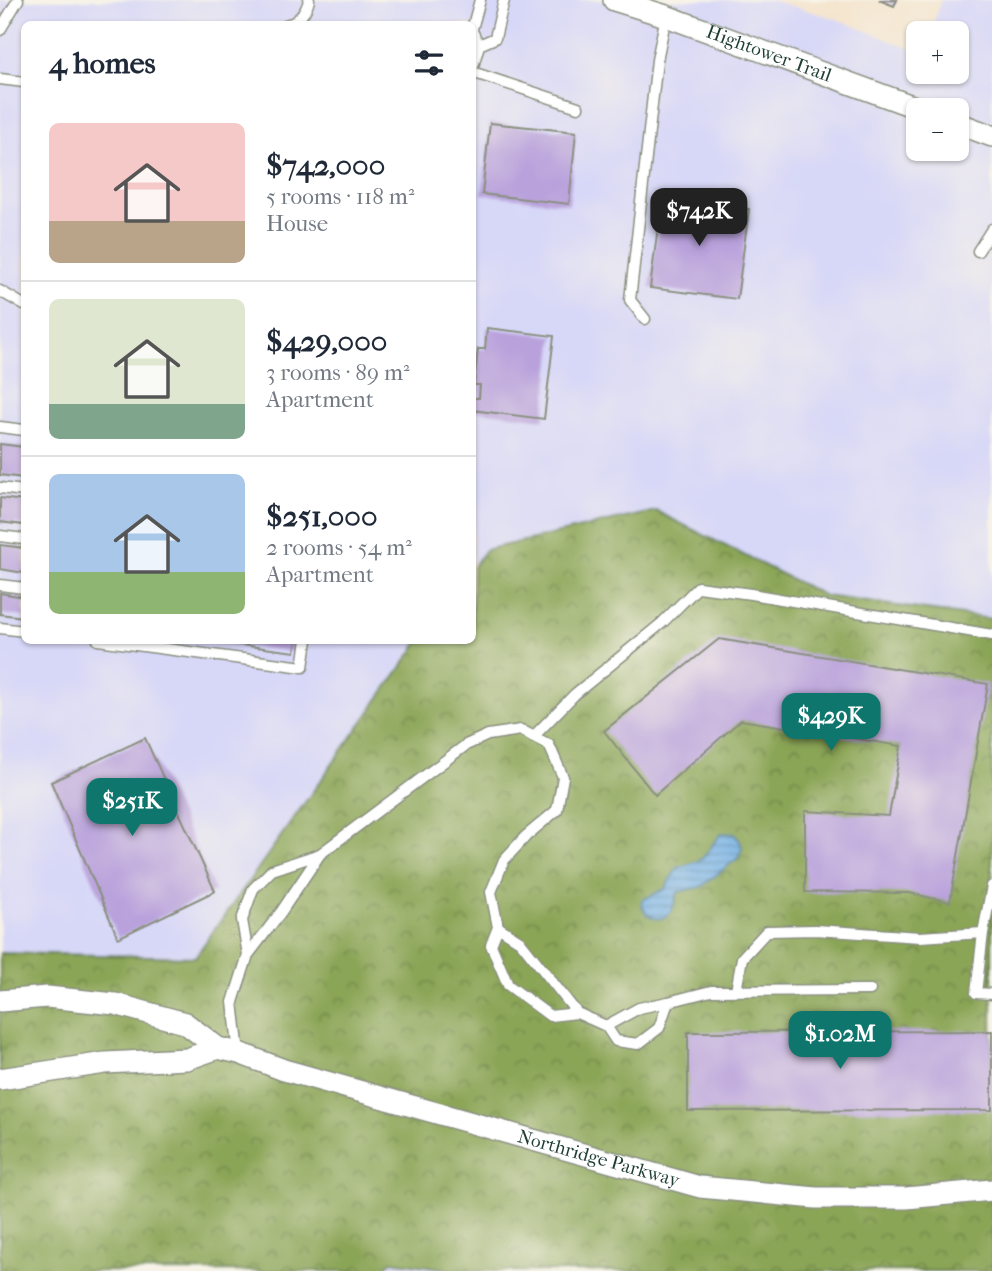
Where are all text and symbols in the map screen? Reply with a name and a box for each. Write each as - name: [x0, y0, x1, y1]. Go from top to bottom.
- street label: Hightower Trail: [703, 21, 835, 87]
- map controls: [906, 21, 969, 161]
- button: +: [906, 21, 969, 84]
- icon: filters: [410, 44, 448, 82]
- text: 4 homes: [49, 46, 156, 81]
- button: −: [906, 98, 969, 161]
- text: $742,000: [266, 148, 385, 183]
- icon: home: [105, 151, 189, 235]
- text: 5 rooms · 118 m²: [266, 183, 414, 210]
- pin: $742K: [650, 188, 748, 248]
- text: $742K: [666, 197, 732, 224]
- text: House: [266, 210, 328, 237]
- text: $429,000: [266, 324, 387, 359]
- icon: home: [105, 327, 189, 411]
- text: 3 rooms · 89 m²: [266, 359, 410, 386]
- text: Apartment: [266, 386, 374, 413]
- text: $251,000: [266, 499, 377, 534]
- icon: home: [105, 502, 189, 586]
- text: 2 rooms · 54 m²: [266, 534, 412, 561]
- text: Apartment: [266, 561, 374, 588]
- pin: $429K: [782, 694, 880, 753]
- text: $429K: [798, 702, 864, 729]
- pin: $251K: [83, 778, 181, 838]
- text: $251K: [102, 787, 162, 814]
- pin: $1.02M: [783, 1012, 897, 1071]
- text: $1.02M: [805, 1020, 875, 1047]
- street label: Northridge Parkway: [515, 1125, 683, 1192]

